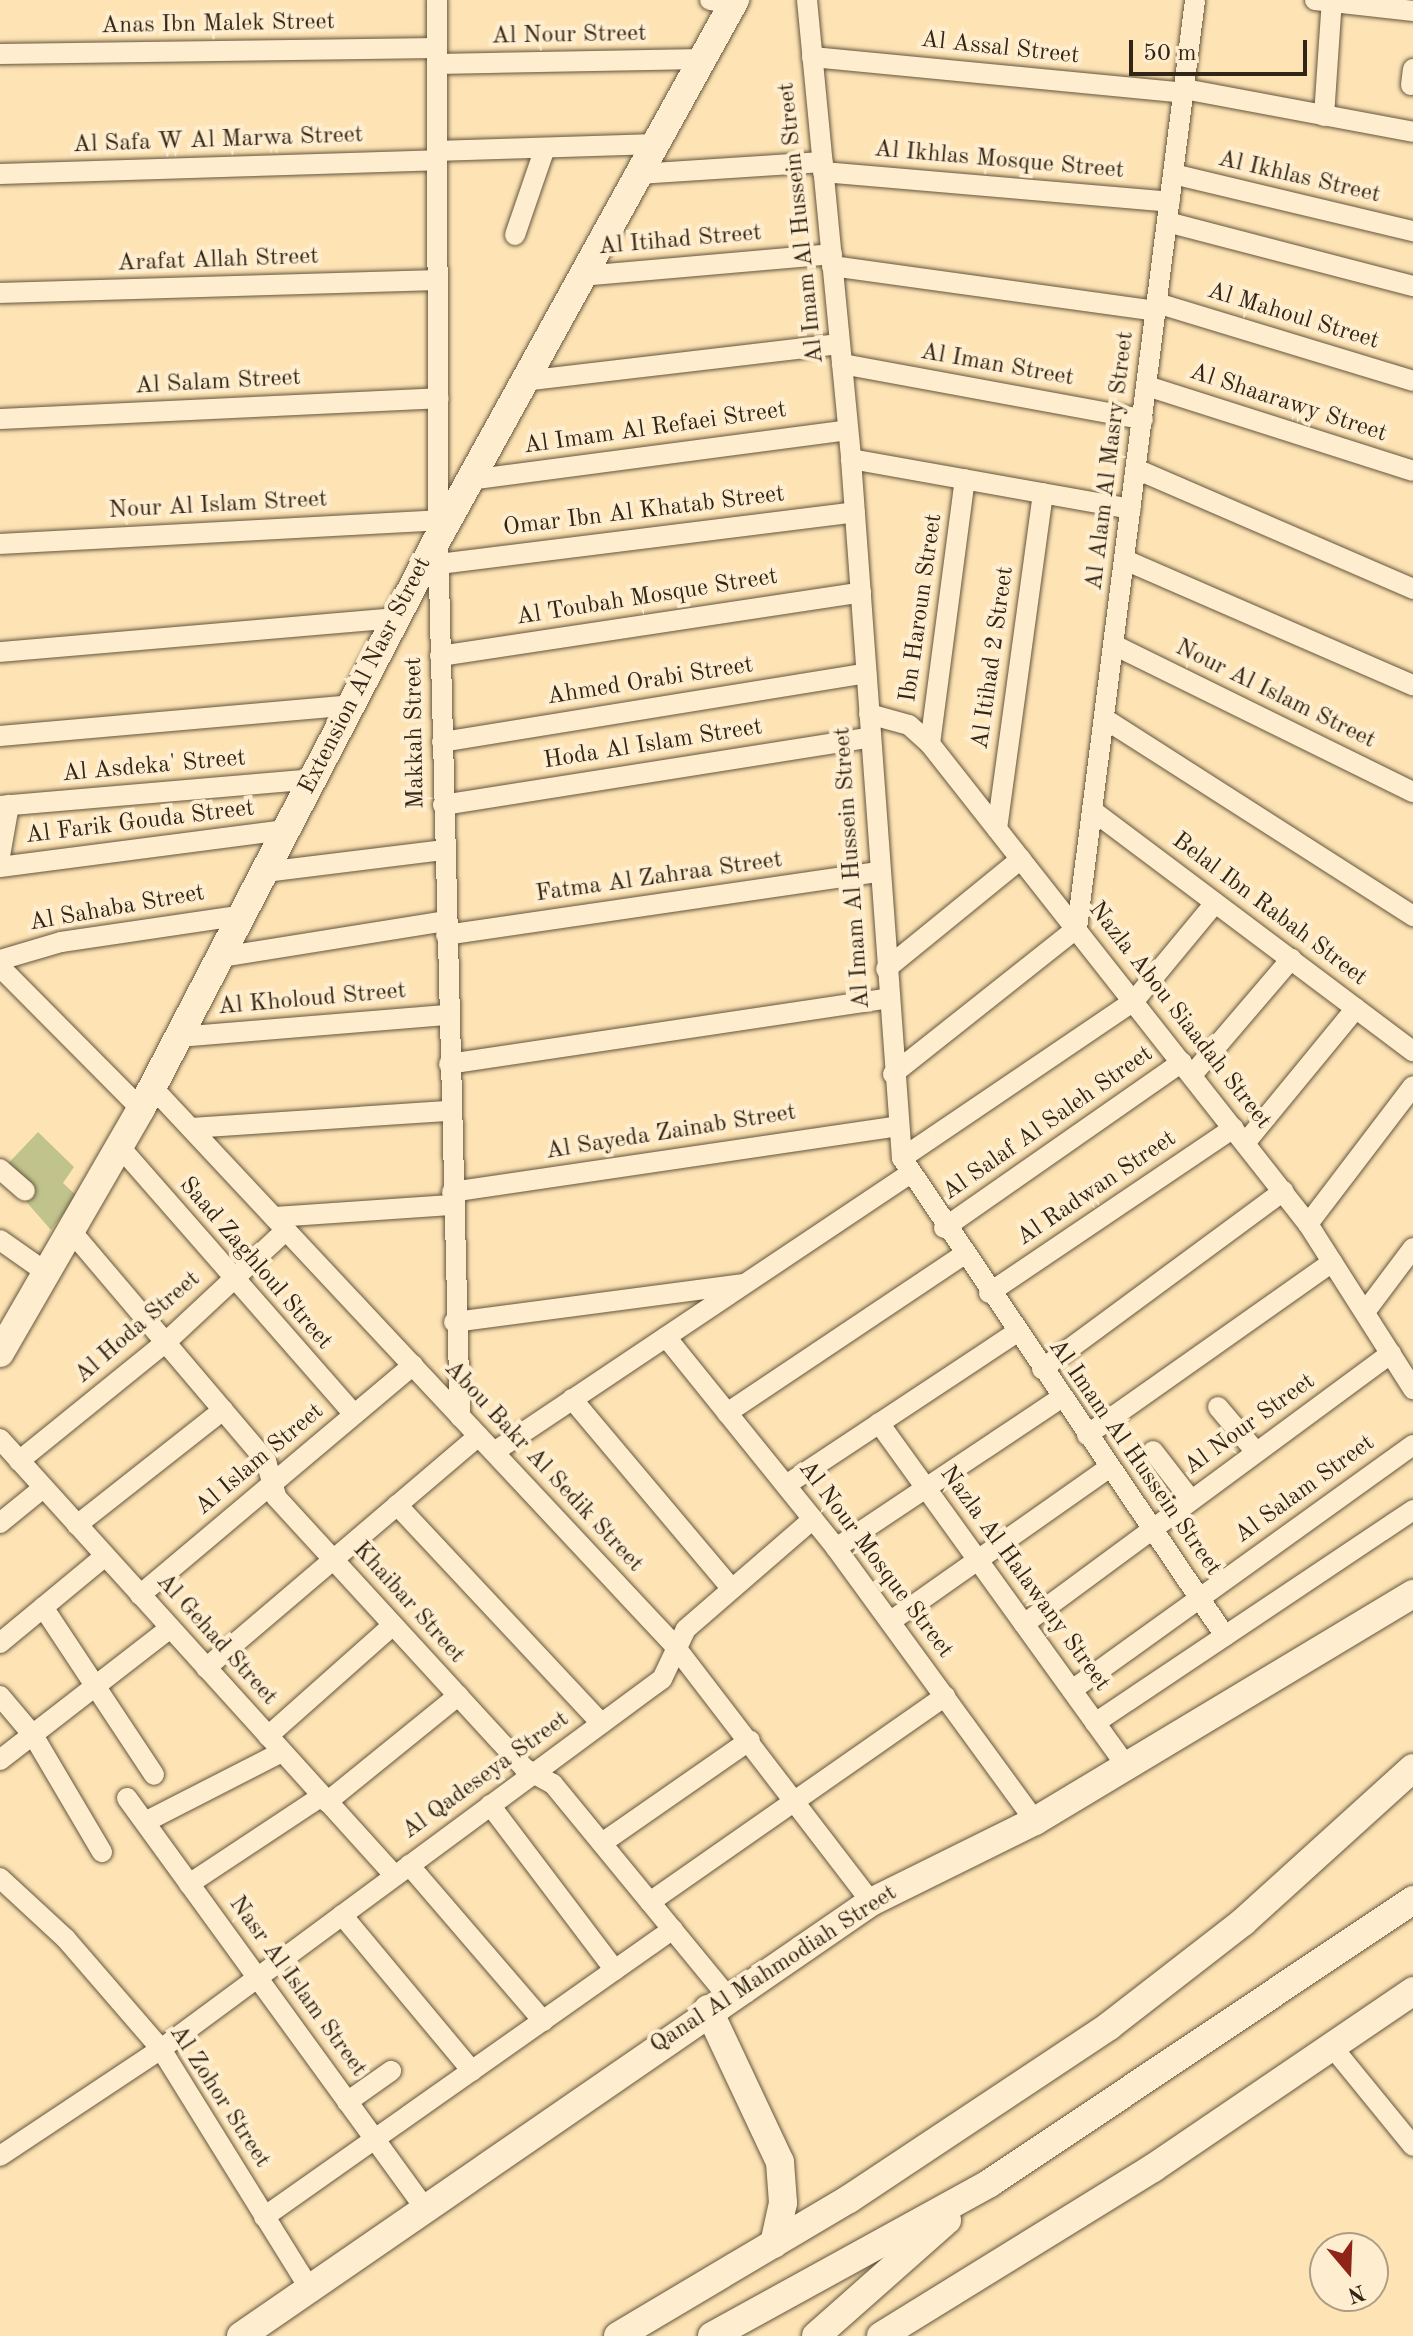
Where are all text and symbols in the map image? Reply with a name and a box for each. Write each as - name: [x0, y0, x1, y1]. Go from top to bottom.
- street label: Anas Ibn Malek Street: [101, 9, 335, 41]
- street label: Al Nour Street: [491, 20, 647, 52]
- scale bar: [1133, 24, 1311, 74]
- street label: Al Assal Street: [919, 26, 1081, 72]
- text: 50 m: [1143, 42, 1197, 66]
- street label: Al Imam Al Hussein Street: [773, 81, 831, 365]
- street label: Al Safa W Al Marwa Street: [72, 122, 364, 160]
- street label: Al Ikhlas Mosque Street: [873, 136, 1125, 186]
- street label: Al Ikhlas Street: [1215, 145, 1383, 211]
- street label: Al Itihad Street: [597, 220, 763, 262]
- street label: Arafat Allah Street: [117, 243, 319, 279]
- street label: Al Mahoul Street: [1204, 277, 1382, 357]
- street label: Al Alam Al Masry Street: [1081, 330, 1141, 592]
- street label: Al Iman Street: [918, 338, 1076, 394]
- street label: Al Shaarawy Street: [1186, 358, 1390, 450]
- street label: Al Salam Street: [134, 364, 302, 402]
- street label: Al Imam Al Refaei Street: [522, 396, 788, 462]
- street label: Omar Ibn Al Khatab Street: [502, 480, 786, 544]
- street label: Nour Al Islam Street: [108, 486, 328, 526]
- street label: Ibn Haroun Street: [895, 512, 949, 704]
- street label: Extension Al Nasr Street: [294, 553, 438, 799]
- street label: Al Toubah Mosque Street: [514, 563, 780, 633]
- street label: Al Itihad 2 Street: [967, 565, 1021, 751]
- street label: Nour Al Islam Street: [1170, 634, 1380, 756]
- street label: Ahmed Orabi Street: [545, 651, 755, 713]
- street label: Makkah Street: [400, 657, 432, 809]
- street label: Hoda Al Islam Street: [542, 713, 764, 777]
- street label: Al Imam Al Hussein Street: [829, 726, 877, 1010]
- street label: Al Asdeka' Street: [61, 745, 247, 789]
- street label: Al Farik Gouda Street: [24, 795, 256, 851]
- street label: Belal Ibn Rabah Street: [1166, 827, 1372, 993]
- street label: Fatma Al Zahraa Street: [534, 846, 784, 910]
- street label: Al Sahaba Street: [27, 879, 207, 939]
- street label: Nazla Abou Siaadah Street: [1081, 896, 1277, 1136]
- street label: Al Kholoud Street: [217, 977, 407, 1023]
- street label: Al Salaf Al Saleh Street: [937, 1040, 1159, 1208]
- street label: Al Sayeda Zainab Street: [544, 1099, 798, 1167]
- street label: Al Radwan Street: [1012, 1125, 1182, 1253]
- street label: Saad Zaghloul Street: [172, 1172, 338, 1356]
- street label: Al Hoda Street: [69, 1266, 207, 1390]
- street label: Al Imam Al Hussein Street: [1041, 1334, 1227, 1582]
- street label: Abou Bakr Al Sedik Street: [437, 1355, 649, 1579]
- street label: Al Nour Street: [1179, 1368, 1321, 1482]
- street label: Al Islam Street: [190, 1398, 330, 1522]
- street label: Al Salam Street: [1229, 1430, 1381, 1550]
- street label: Al Nour Mosque Street: [791, 1456, 959, 1664]
- street label: Nazla Al Halawany Street: [932, 1461, 1116, 1697]
- street label: Khaibar Street: [346, 1536, 470, 1670]
- street label: Al Gehad Street: [149, 1568, 283, 1712]
- street label: Al Qadeseya Street: [397, 1706, 575, 1846]
- street label: Qanal Al Mahmodiah Street: [645, 1879, 903, 2061]
- street label: Nasr Al Islam Street: [222, 1891, 372, 2083]
- street label: Al Zohor Street: [162, 2020, 276, 2174]
- north arrow: [1309, 2232, 1389, 2312]
- text: N: [1345, 2280, 1368, 2306]

